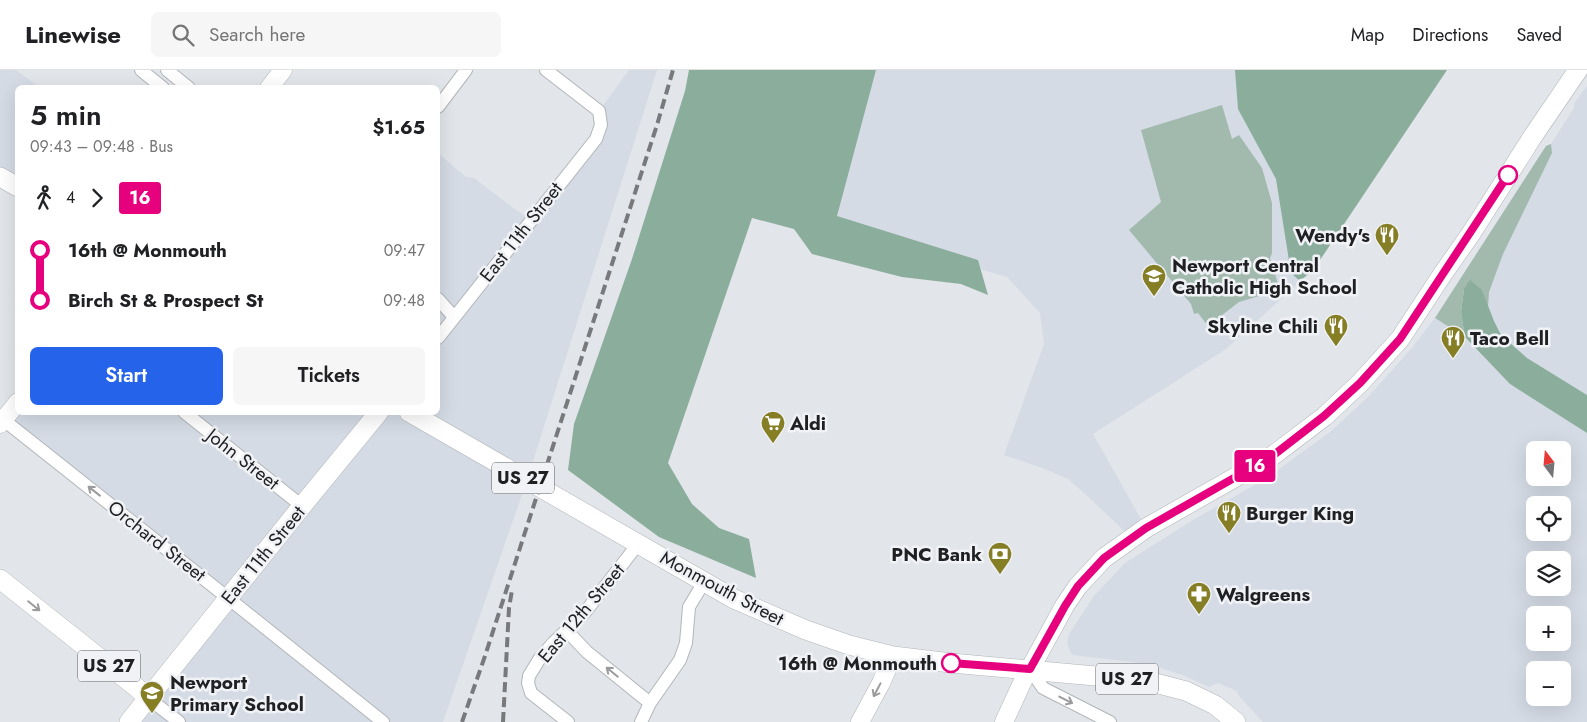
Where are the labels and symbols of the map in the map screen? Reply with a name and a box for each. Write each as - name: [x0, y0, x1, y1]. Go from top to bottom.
- unlabelled marker: [1498, 165, 1518, 185]
- street label: East 11th Street: [473, 176, 569, 288]
- place label: Wendy's: [1295, 222, 1370, 249]
- restaurant icon: Wendy's: [1374, 222, 1400, 256]
- place label: Newport Central Catholic High School: [1172, 252, 1357, 301]
- school or university icon: Newport Central Catholic High School: [1141, 263, 1167, 297]
- place label: Skyline Chili: [1207, 313, 1318, 340]
- restaurant icon: Skyline Chili: [1323, 313, 1349, 347]
- restaurant icon: Taco Bell: [1440, 325, 1466, 359]
- place label: Taco Bell: [1470, 325, 1549, 352]
- supermarket icon: Aldi: [760, 410, 786, 444]
- place label: Aldi: [789, 410, 826, 437]
- street label: John Street: [198, 420, 286, 496]
- north arrow: [1526, 441, 1571, 486]
- line badge: 16: [1232, 450, 1278, 482]
- road number: US 27: [492, 462, 554, 493]
- one-way arrow: [88, 486, 101, 497]
- street label: Orchard Street: [102, 494, 212, 588]
- street label: East 11th Street: [215, 499, 312, 610]
- restaurant icon: Burger King: [1216, 500, 1242, 534]
- place label: Burger King: [1246, 500, 1354, 527]
- place label: PNC Bank: [891, 541, 982, 568]
- bank icon: PNC Bank: [987, 541, 1013, 575]
- street label: Monmouth Street: [655, 544, 789, 632]
- street label: East 12th Street: [531, 557, 631, 669]
- pharmacy icon: Walgreens: [1186, 581, 1212, 615]
- place label: Walgreens: [1216, 581, 1311, 608]
- one-way arrow: [28, 601, 41, 612]
- road number: US 27: [78, 650, 140, 682]
- place label: 16th @ Monmouth: [778, 650, 937, 677]
- marker: 16th @ Monmouth: [941, 653, 961, 673]
- road number: US 27: [1096, 664, 1158, 694]
- one-way arrow: [606, 667, 619, 678]
- place label: Newport Primary School: [170, 669, 304, 718]
- school or university icon: Newport Primary School: [139, 680, 165, 714]
- one-way arrow: [872, 682, 882, 697]
- one-way arrow: [1058, 696, 1073, 705]

